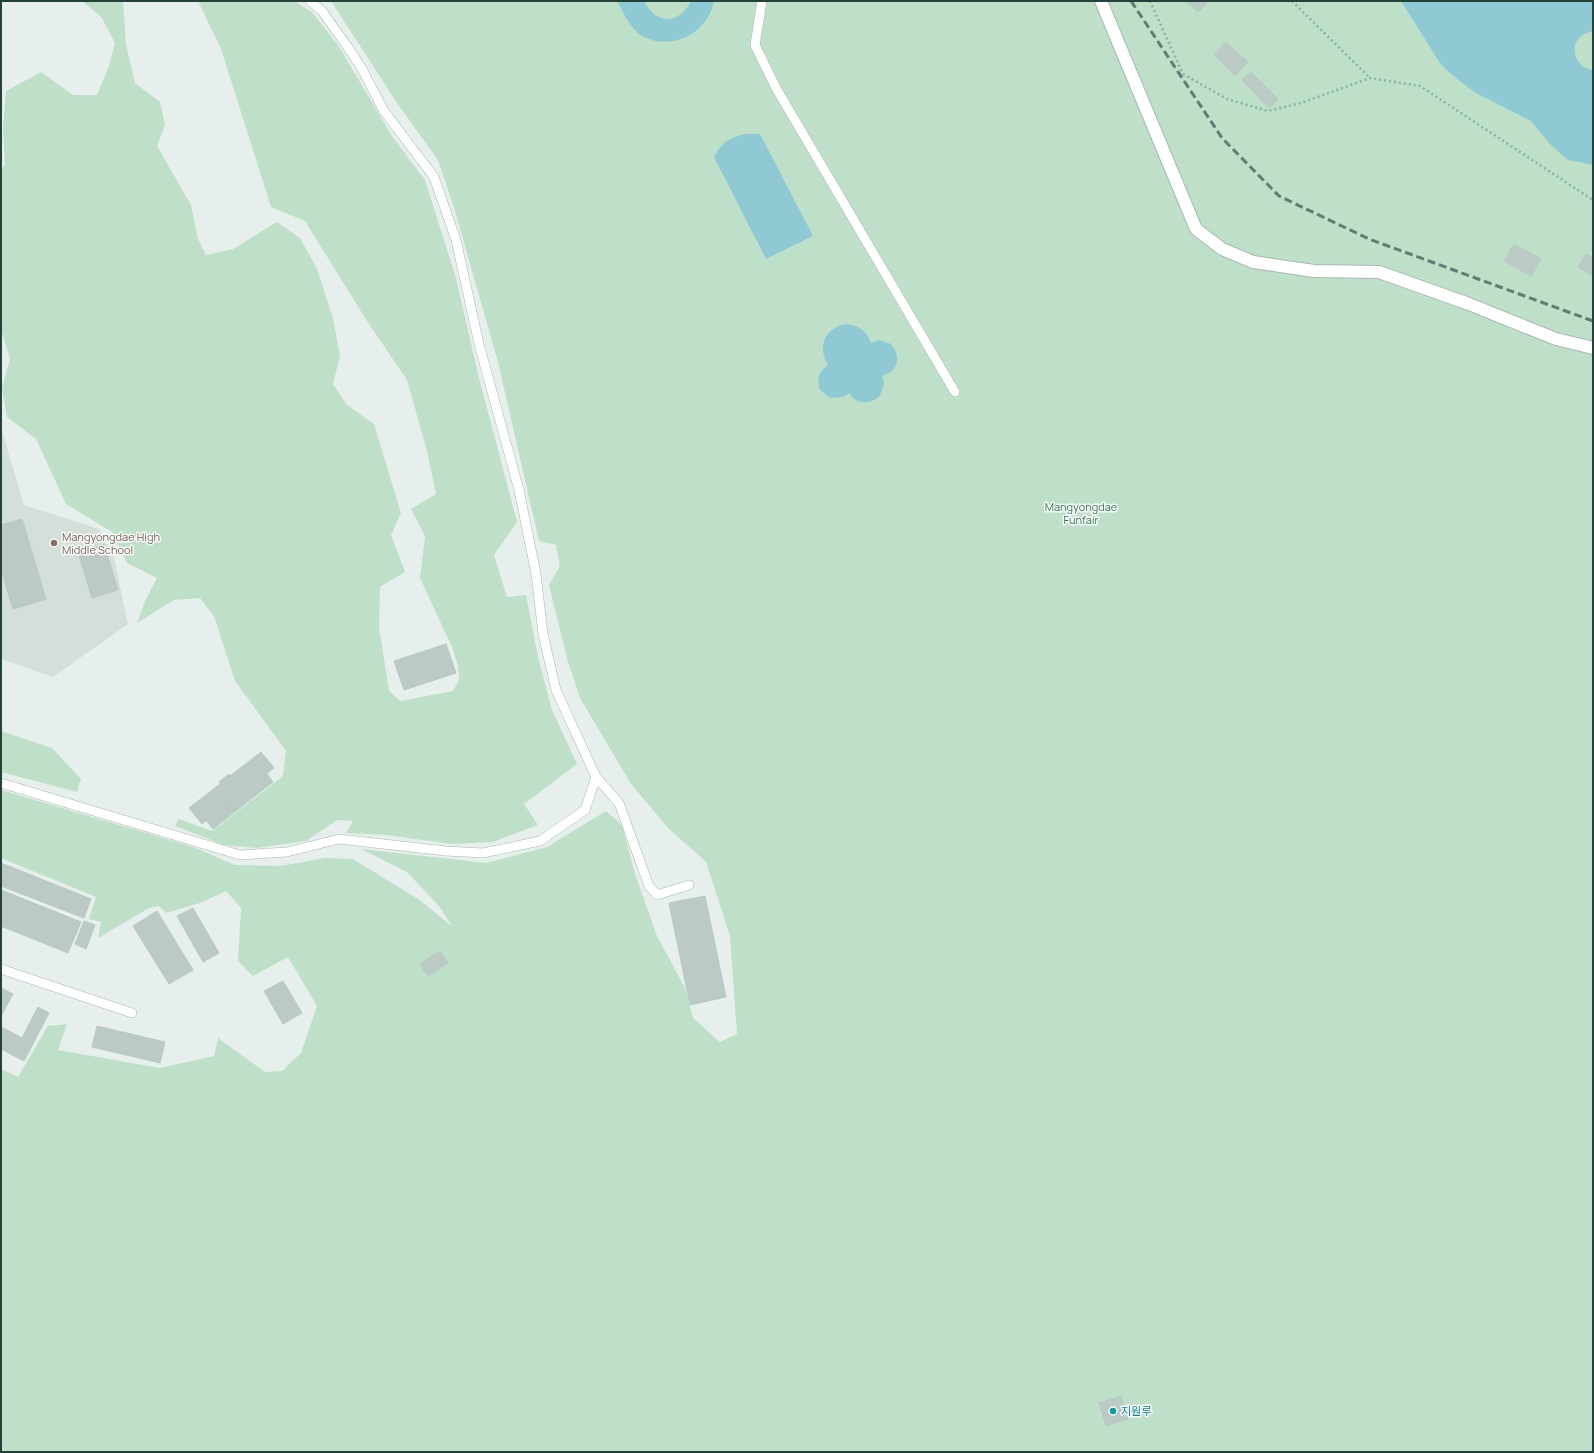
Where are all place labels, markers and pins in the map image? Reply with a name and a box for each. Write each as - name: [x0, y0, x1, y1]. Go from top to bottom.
- place label: Mangyongdae High Middle School: [62, 529, 160, 557]
- marker: Mangyongdae High Middle School: [49, 538, 59, 548]
- place label: 지원루: [1121, 1403, 1151, 1418]
- marker: 지원루: [1108, 1406, 1118, 1416]

